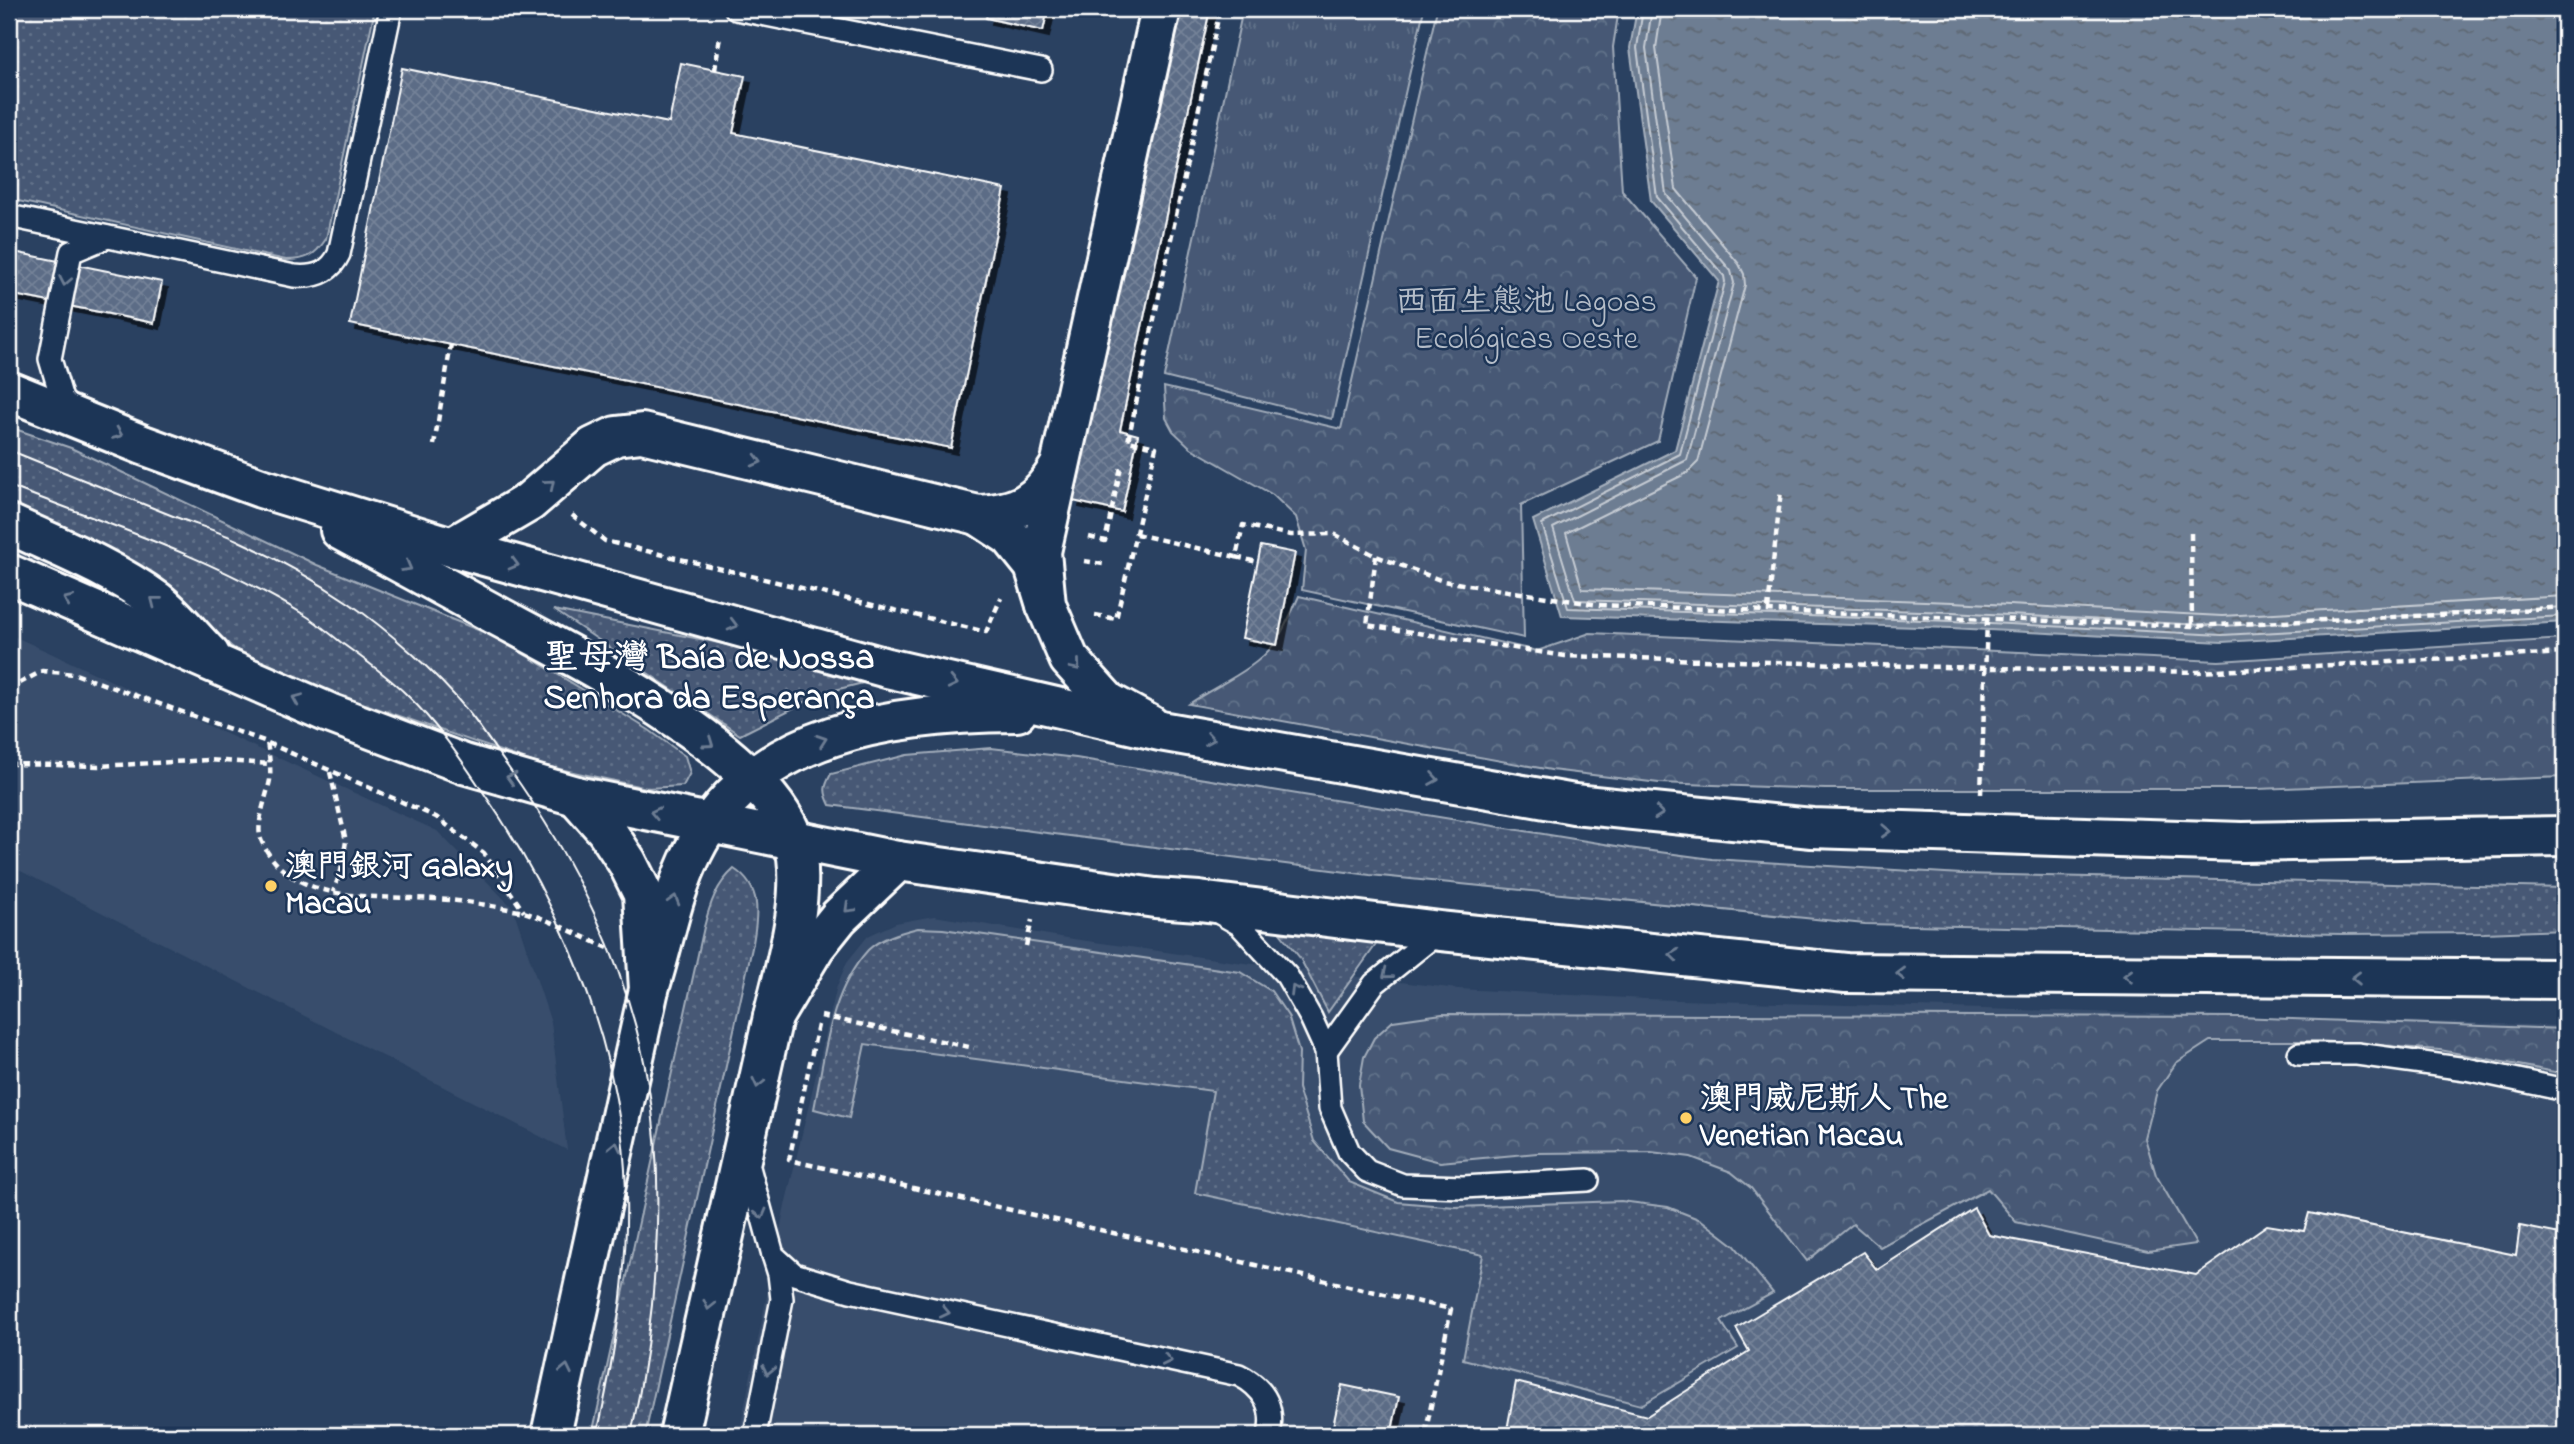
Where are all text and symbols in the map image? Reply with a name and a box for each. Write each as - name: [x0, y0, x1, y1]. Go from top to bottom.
- one-way arrow: [59, 275, 74, 287]
- park label: 西面生態池 Lagoas Ecológicas Oeste: [1395, 280, 1657, 364]
- one-way arrow: [111, 426, 123, 440]
- one-way arrow: [751, 453, 763, 467]
- one-way arrow: [542, 480, 555, 492]
- one-way arrow: [507, 556, 519, 571]
- one-way arrow: [400, 558, 412, 572]
- one-way arrow: [63, 594, 76, 608]
- one-way arrow: [151, 597, 163, 610]
- one-way arrow: [727, 617, 739, 631]
- district label: 聖母灣 Baía de Nossa Senhora da Esperança: [543, 634, 875, 725]
- one-way arrow: [1068, 657, 1080, 670]
- one-way arrow: [947, 675, 959, 690]
- one-way arrow: [292, 694, 304, 708]
- one-way arrow: [1204, 731, 1216, 746]
- one-way arrow: [816, 734, 828, 748]
- one-way arrow: [701, 735, 714, 747]
- one-way arrow: [505, 771, 517, 786]
- one-way arrow: [1428, 771, 1440, 786]
- one-way arrow: [1653, 805, 1665, 820]
- one-way arrow: [649, 806, 661, 821]
- one-way arrow: [1881, 823, 1892, 838]
- place label: 澳門銀河 Galaxy Macau: [285, 845, 513, 929]
- marker: 澳門銀河 Galaxy Macau: [263, 878, 279, 894]
- one-way arrow: [666, 894, 681, 906]
- one-way arrow: [844, 899, 857, 912]
- one-way arrow: [1668, 948, 1679, 963]
- one-way arrow: [1382, 966, 1395, 978]
- one-way arrow: [1895, 966, 1906, 981]
- one-way arrow: [2123, 968, 2133, 984]
- one-way arrow: [2350, 971, 2361, 986]
- one-way arrow: [1290, 985, 1303, 998]
- one-way arrow: [752, 1077, 766, 1089]
- place label: 澳門威尼斯人 The Venetian Macau: [1699, 1077, 1950, 1161]
- marker: 澳門威尼斯人 The Venetian Macau: [1678, 1110, 1694, 1126]
- one-way arrow: [606, 1140, 621, 1152]
- one-way arrow: [753, 1207, 768, 1219]
- one-way arrow: [702, 1299, 717, 1311]
- one-way arrow: [939, 1303, 951, 1318]
- one-way arrow: [1161, 1351, 1173, 1366]
- one-way arrow: [558, 1363, 572, 1375]
- one-way arrow: [762, 1364, 777, 1376]

